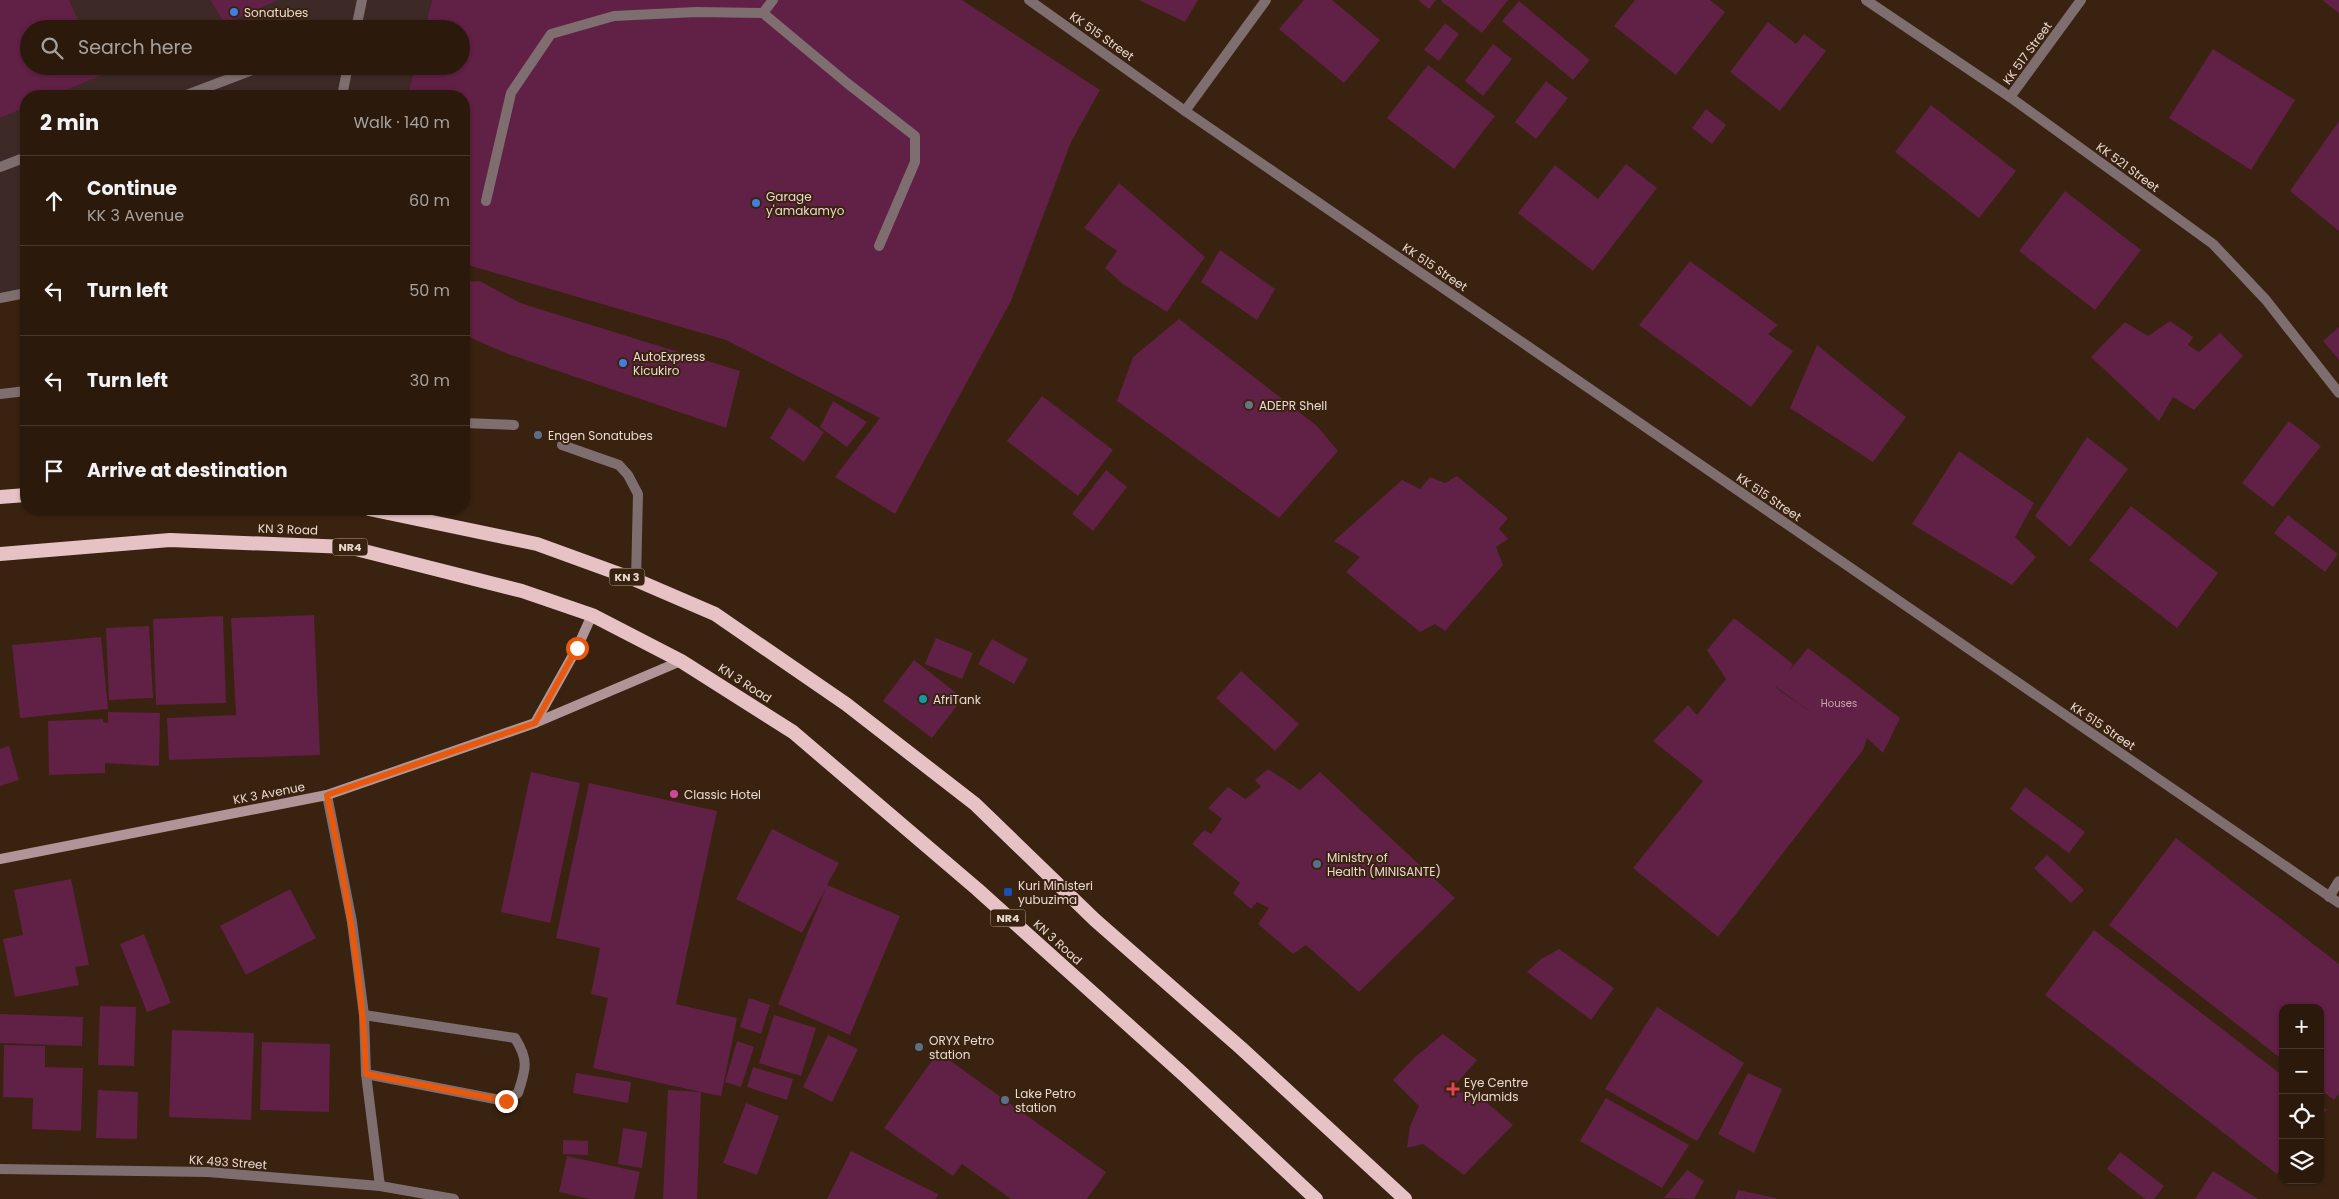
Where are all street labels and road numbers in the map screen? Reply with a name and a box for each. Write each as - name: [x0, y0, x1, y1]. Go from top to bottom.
- street label: KK 515 Street: [1066, 8, 1138, 64]
- street label: KK 517 Street: [1998, 18, 2056, 88]
- street label: KK 521 Street: [2093, 138, 2163, 196]
- street label: KK 515 Street: [1399, 239, 1471, 295]
- street label: KK 515 Street: [1733, 469, 1805, 525]
- street label: KN 3 Road: [258, 519, 318, 539]
- road number: NR4: [332, 538, 368, 556]
- road number: KN 3: [610, 568, 644, 586]
- street label: KN 3 Road: [715, 659, 775, 707]
- street label: KK 515 Street: [2067, 698, 2139, 754]
- street label: KK 3 Avenue: [232, 778, 306, 808]
- road number: NR4: [990, 910, 1026, 926]
- street label: KN 3 Road: [1030, 916, 1086, 968]
- street label: KK 493 Street: [188, 1151, 268, 1173]

